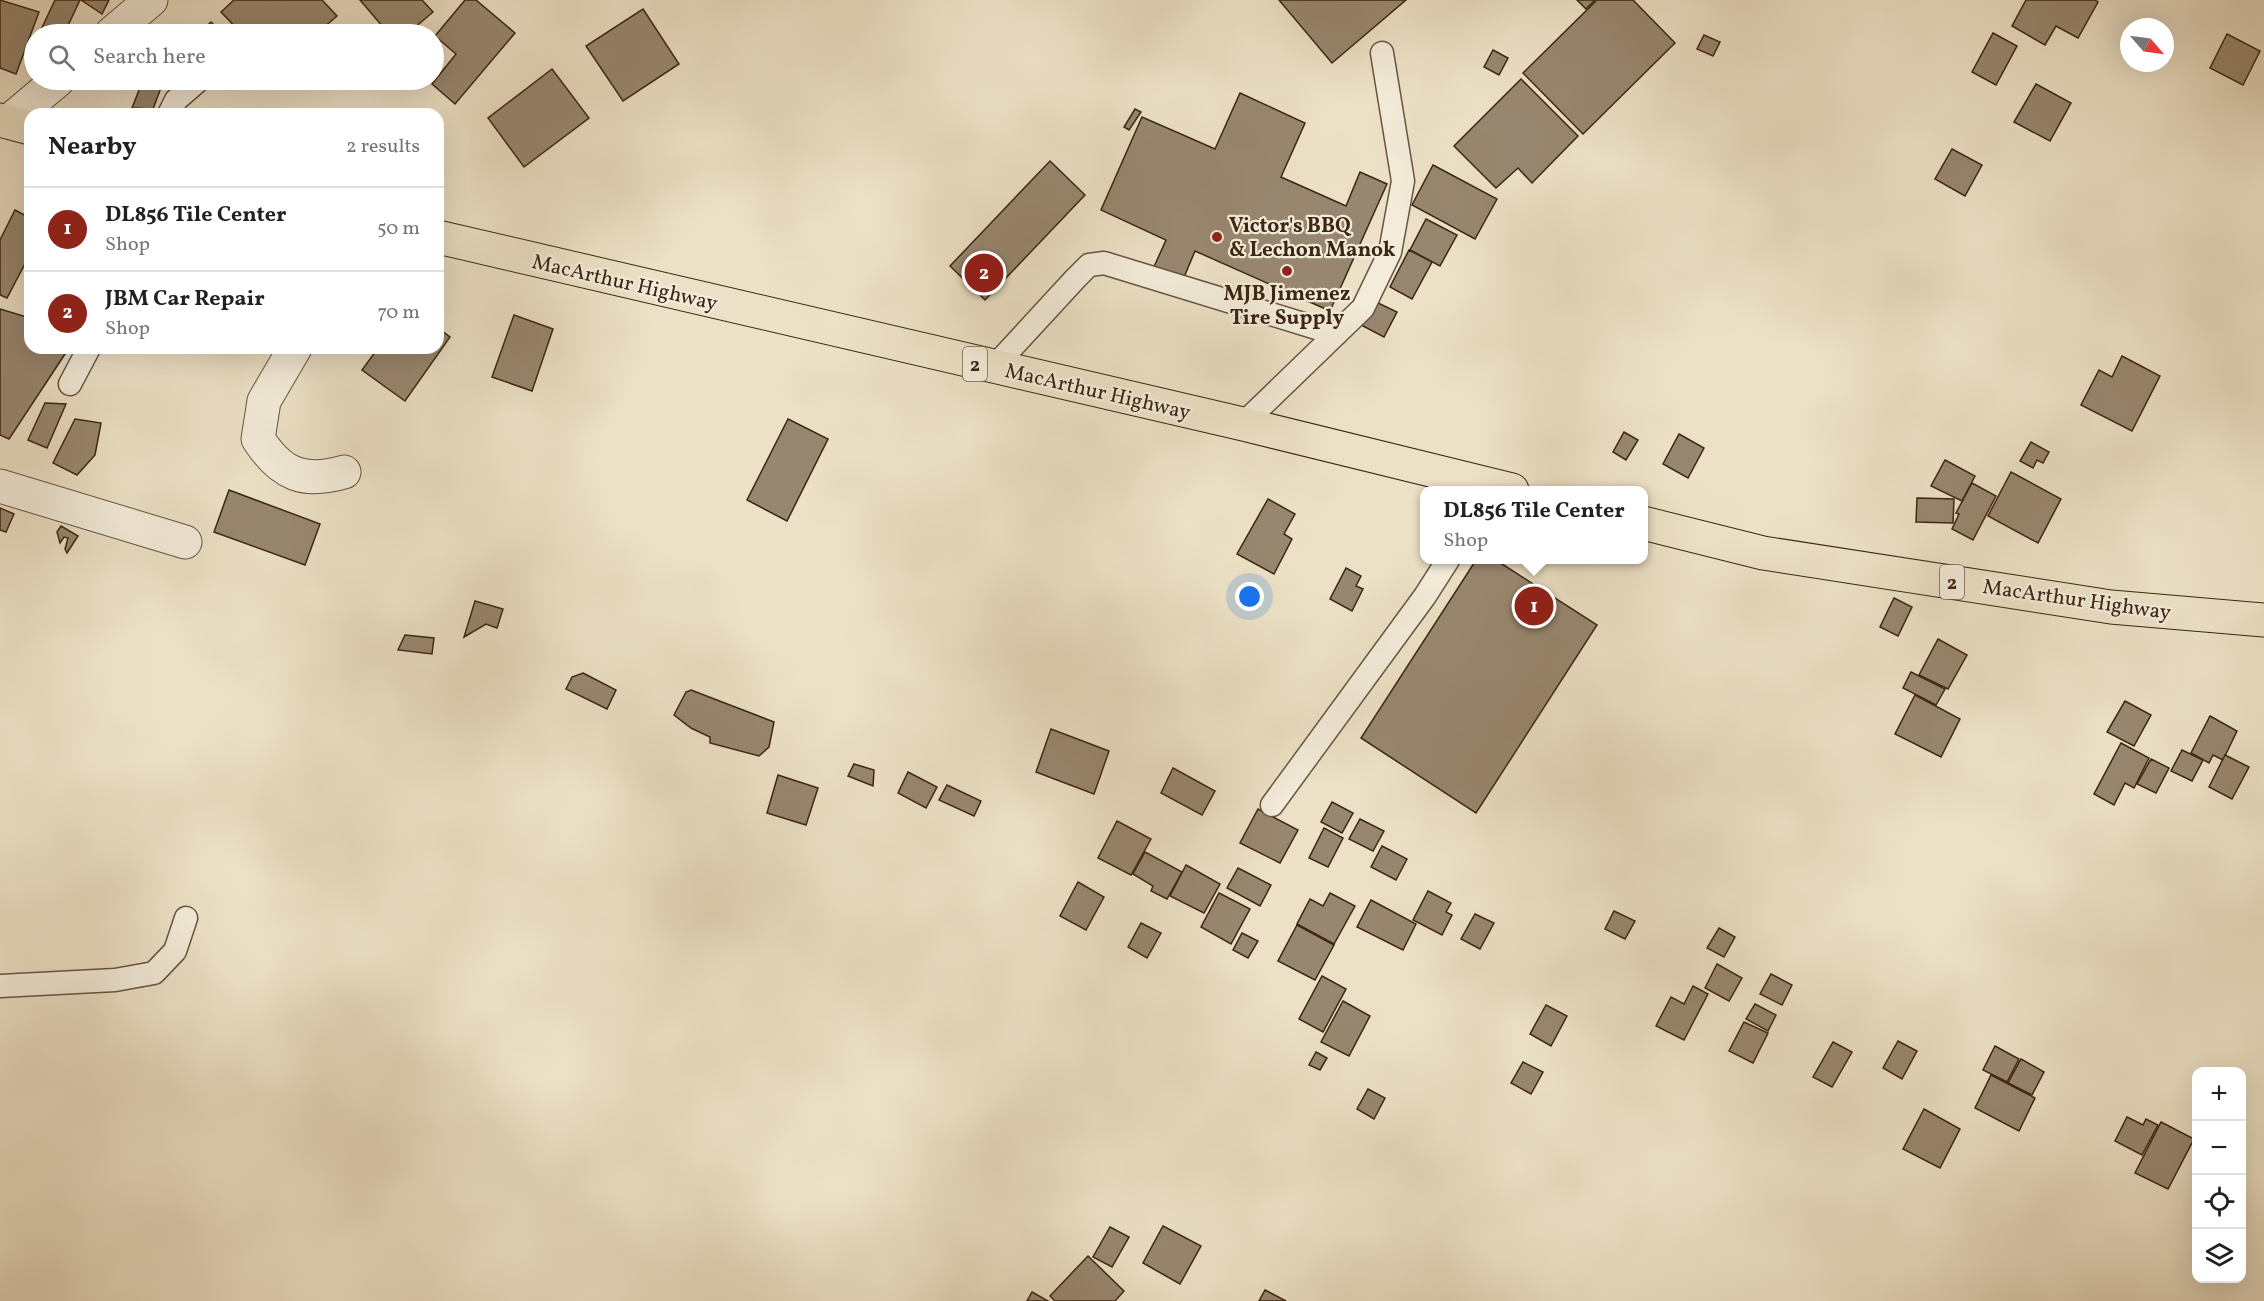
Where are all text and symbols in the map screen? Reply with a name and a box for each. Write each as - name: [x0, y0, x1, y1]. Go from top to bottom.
- north arrow: [2120, 18, 2174, 72]
- search box: [24, 24, 444, 90]
- icon: search: [45, 41, 78, 74]
- text: Search here: [93, 42, 206, 73]
- text: Nearby: [48, 129, 137, 165]
- text: 2 results: [346, 133, 420, 161]
- text: DL856 Tile Center: [105, 200, 286, 231]
- place label: Victor's BBQ & Lechon Manok: [1229, 212, 1396, 265]
- text: 1: [63, 215, 72, 243]
- text: 50 m: [377, 215, 420, 243]
- marker: Victor's BBQ & Lechon Manok: [1210, 230, 1224, 244]
- text: Shop: [105, 231, 150, 259]
- street label: MacArthur Highway: [529, 248, 721, 319]
- pin: 2: [964, 250, 1004, 296]
- marker: MJB Jimenez Tire Supply: [1280, 264, 1294, 278]
- place label: MJB Jimenez Tire Supply: [1224, 280, 1351, 333]
- text: JBM Car Repair: [105, 284, 265, 315]
- text: 2: [62, 299, 73, 327]
- text: 70 m: [377, 299, 420, 327]
- text: Shop: [105, 315, 150, 343]
- road number: 2: [963, 347, 987, 381]
- street label: MacArthur Highway: [1002, 357, 1194, 428]
- popup: [1420, 486, 1648, 564]
- text: DL856 Tile Center: [1443, 496, 1625, 527]
- text: Shop: [1443, 527, 1488, 555]
- road number: 2: [1940, 565, 1964, 599]
- street label: MacArthur Highway: [1981, 573, 2173, 628]
- your location: [1235, 582, 1264, 611]
- pin: 1: [1514, 584, 1553, 628]
- map controls: [2192, 1067, 2246, 1283]
- button: +: [2192, 1067, 2246, 1121]
- button: −: [2192, 1121, 2246, 1175]
- button: locate: [2192, 1175, 2246, 1229]
- button: layers: [2192, 1229, 2246, 1283]

